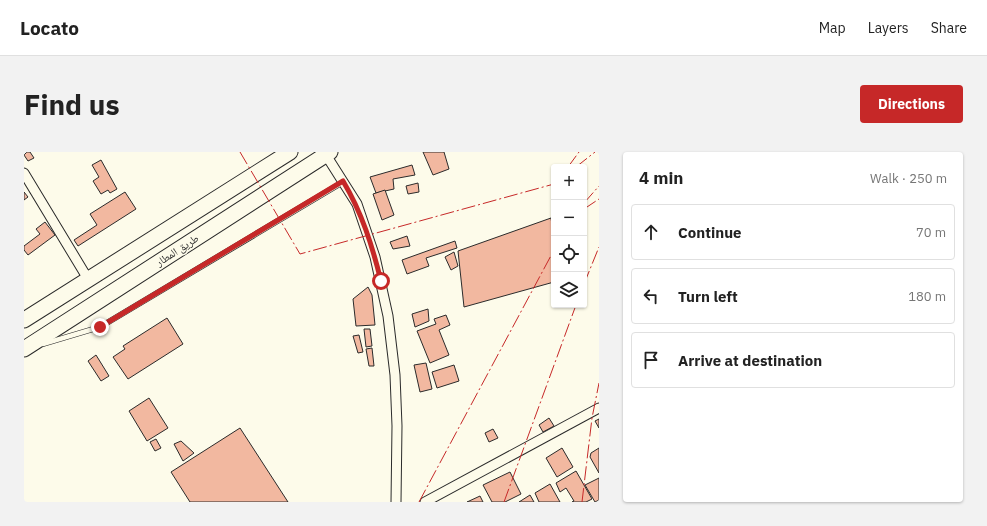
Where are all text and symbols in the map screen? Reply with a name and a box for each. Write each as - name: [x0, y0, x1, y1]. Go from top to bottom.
- text: Locato: [20, 16, 79, 40]
- text: Map: [819, 19, 846, 37]
- text: Layers: [868, 19, 909, 37]
- text: Share: [931, 19, 967, 37]
- button: Directions: [860, 85, 963, 123]
- text: Find us: [24, 86, 120, 123]
- map controls: [551, 164, 587, 308]
- button: +: [551, 164, 587, 200]
- text: 4 min: [639, 167, 683, 189]
- text: Walk · 250 m: [870, 170, 947, 187]
- button: −: [551, 200, 587, 236]
- icon: ahead: [640, 221, 662, 243]
- text: Continue: [678, 223, 742, 242]
- text: 70 m: [916, 224, 946, 241]
- street label: طريق المطار: [152, 231, 201, 270]
- button: locate: [551, 236, 587, 272]
- route start: [372, 272, 390, 290]
- button: layers: [551, 272, 587, 308]
- icon: left: [640, 285, 662, 307]
- text: Turn left: [678, 287, 738, 306]
- text: 180 m: [908, 288, 946, 305]
- route end: [91, 318, 109, 336]
- icon: arrive: [640, 349, 662, 371]
- text: Arrive at destination: [678, 351, 822, 370]

